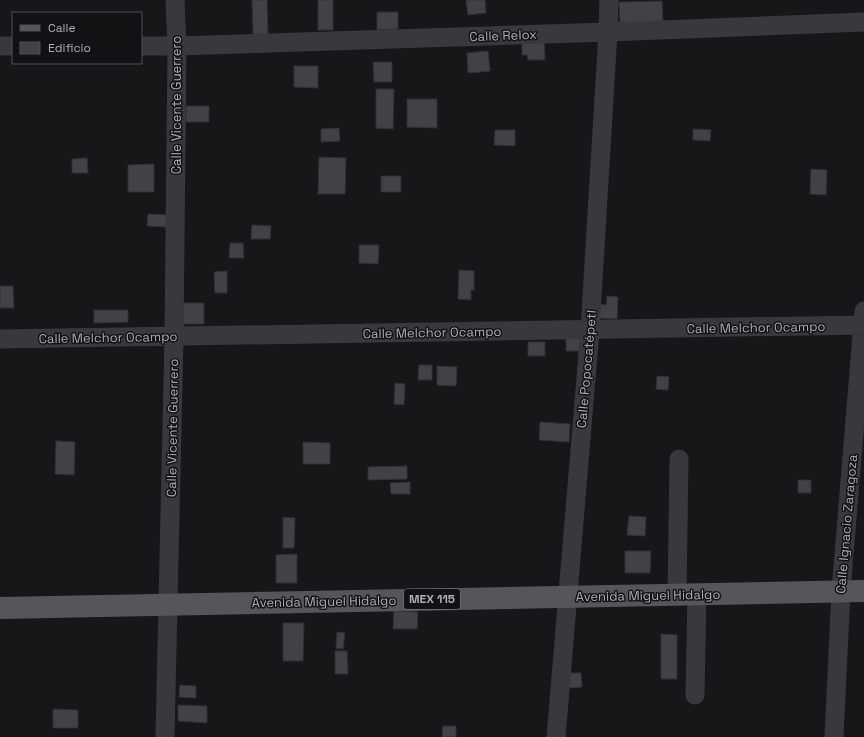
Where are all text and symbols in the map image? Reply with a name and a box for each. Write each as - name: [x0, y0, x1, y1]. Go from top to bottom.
- legend: [12, 12, 142, 64]
- text: Calle: [48, 20, 76, 36]
- street label: Calle Relox: [469, 26, 537, 45]
- street label: Calle Vicente Guerrero: [168, 36, 185, 174]
- text: Edificio: [48, 40, 91, 56]
- street label: Calle Popocatépetl: [573, 309, 600, 429]
- street label: Calle Melchor Ocampo: [686, 318, 826, 337]
- street label: Calle Melchor Ocampo: [362, 323, 502, 342]
- street label: Calle Melchor Ocampo: [38, 328, 178, 347]
- street label: Calle Vicente Guerrero: [163, 359, 182, 497]
- street label: Calle Ignacio Zaragoza: [832, 453, 861, 594]
- street label: Avenida Miguel Hidalgo: [575, 586, 721, 605]
- road number: MEX 115: [404, 589, 460, 609]
- street label: Avenida Miguel Hidalgo: [251, 592, 397, 611]

